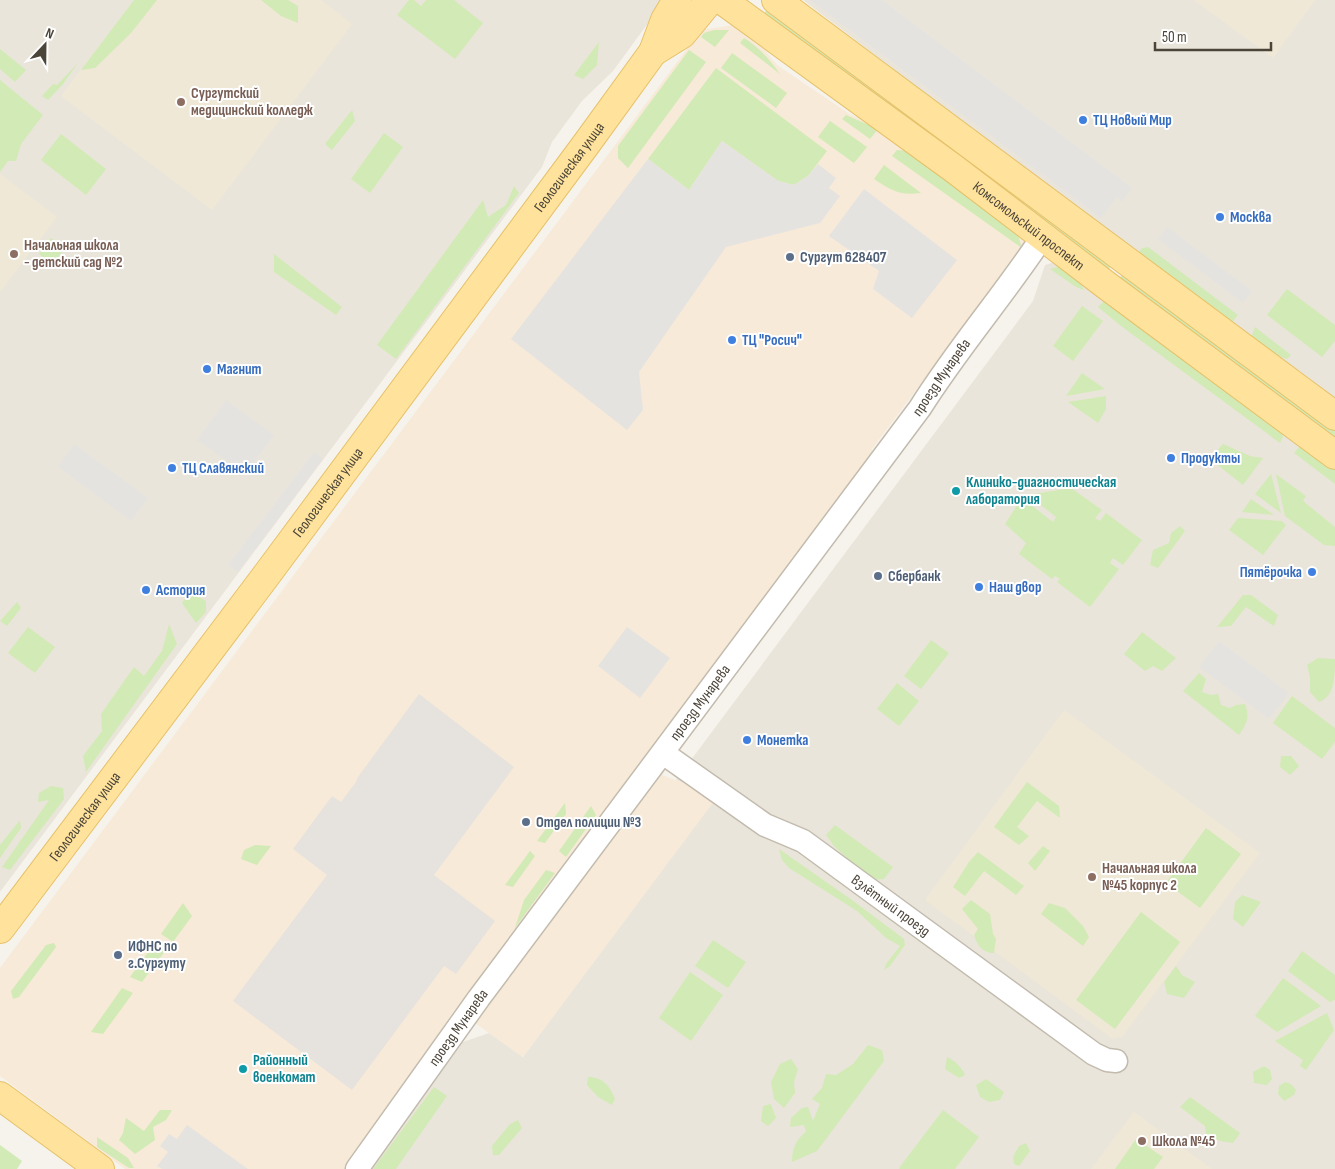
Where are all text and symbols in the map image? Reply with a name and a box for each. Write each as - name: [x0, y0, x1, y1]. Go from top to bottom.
- north arrow: [20, 20, 70, 70]
- scale bar: [1155, 20, 1271, 52]
- text: N: [43, 24, 56, 43]
- text: 50 m: [1162, 28, 1187, 47]
- place label: Сургутский медицинский колледж: [191, 84, 314, 120]
- marker: Сургутский медицинский колледж: [175, 96, 187, 108]
- place label: ТЦ Новый Мир: [1093, 111, 1172, 130]
- marker: ТЦ Новый Мир: [1077, 114, 1089, 126]
- street label: Геологическая улица: [530, 118, 609, 216]
- street label: Комсомольский проспект: [969, 177, 1088, 275]
- place label: Москва: [1230, 208, 1271, 227]
- marker: Москва: [1214, 211, 1226, 223]
- place label: Начальная школа - детский сад №2: [24, 236, 123, 272]
- marker: Начальная школа - детский сад №2: [8, 248, 20, 260]
- place label: Сургут 628407: [800, 248, 887, 267]
- marker: Сургут 628407: [784, 251, 796, 263]
- place label: ТЦ "Росич": [742, 331, 802, 350]
- marker: ТЦ "Росич": [726, 334, 738, 346]
- street label: проезд Мунарева: [908, 335, 975, 420]
- place label: Магнит: [217, 360, 262, 379]
- marker: Магнит: [201, 363, 213, 375]
- street label: Геологическая улица: [289, 444, 368, 541]
- place label: Продукты: [1181, 449, 1240, 468]
- marker: Продукты: [1165, 452, 1177, 464]
- place label: ТЦ Славянский: [182, 459, 264, 478]
- marker: ТЦ Славянский: [166, 462, 178, 474]
- place label: Клинико-диагностическая лаборатория: [966, 473, 1116, 509]
- marker: Клинико-диагностическая лаборатория: [950, 485, 962, 497]
- place label: Пятёрочка: [1240, 563, 1302, 582]
- marker: Пятёрочка: [1306, 566, 1318, 578]
- place label: Сбербанк: [888, 567, 941, 586]
- marker: Сбербанк: [872, 570, 884, 582]
- place label: Наш двор: [989, 578, 1041, 597]
- place label: Астория: [155, 581, 205, 600]
- marker: Наш двор: [973, 581, 985, 593]
- marker: Астория: [140, 584, 152, 596]
- street label: проезд Мунарева: [666, 661, 735, 745]
- place label: Монетка: [757, 731, 808, 750]
- marker: Монетка: [741, 734, 753, 746]
- street label: Геологическая улица: [45, 768, 125, 865]
- place label: Отдел полиции №3: [536, 813, 642, 832]
- marker: Отдел полиции №3: [520, 816, 532, 828]
- place label: Начальная школа №45 корпус 2: [1102, 859, 1197, 895]
- street label: Взлётный проезд: [847, 871, 934, 941]
- marker: Начальная школа №45 корпус 2: [1086, 871, 1098, 883]
- place label: ИФНС по г.Сургуту: [128, 937, 186, 973]
- marker: ИФНС по г.Сургуту: [112, 949, 124, 961]
- street label: проезд Мунарева: [425, 985, 492, 1070]
- place label: Районный военкомат: [253, 1051, 316, 1087]
- marker: Районный военкомат: [237, 1063, 249, 1075]
- place label: Школа №45: [1152, 1132, 1216, 1151]
- marker: Школа №45: [1136, 1135, 1148, 1147]

